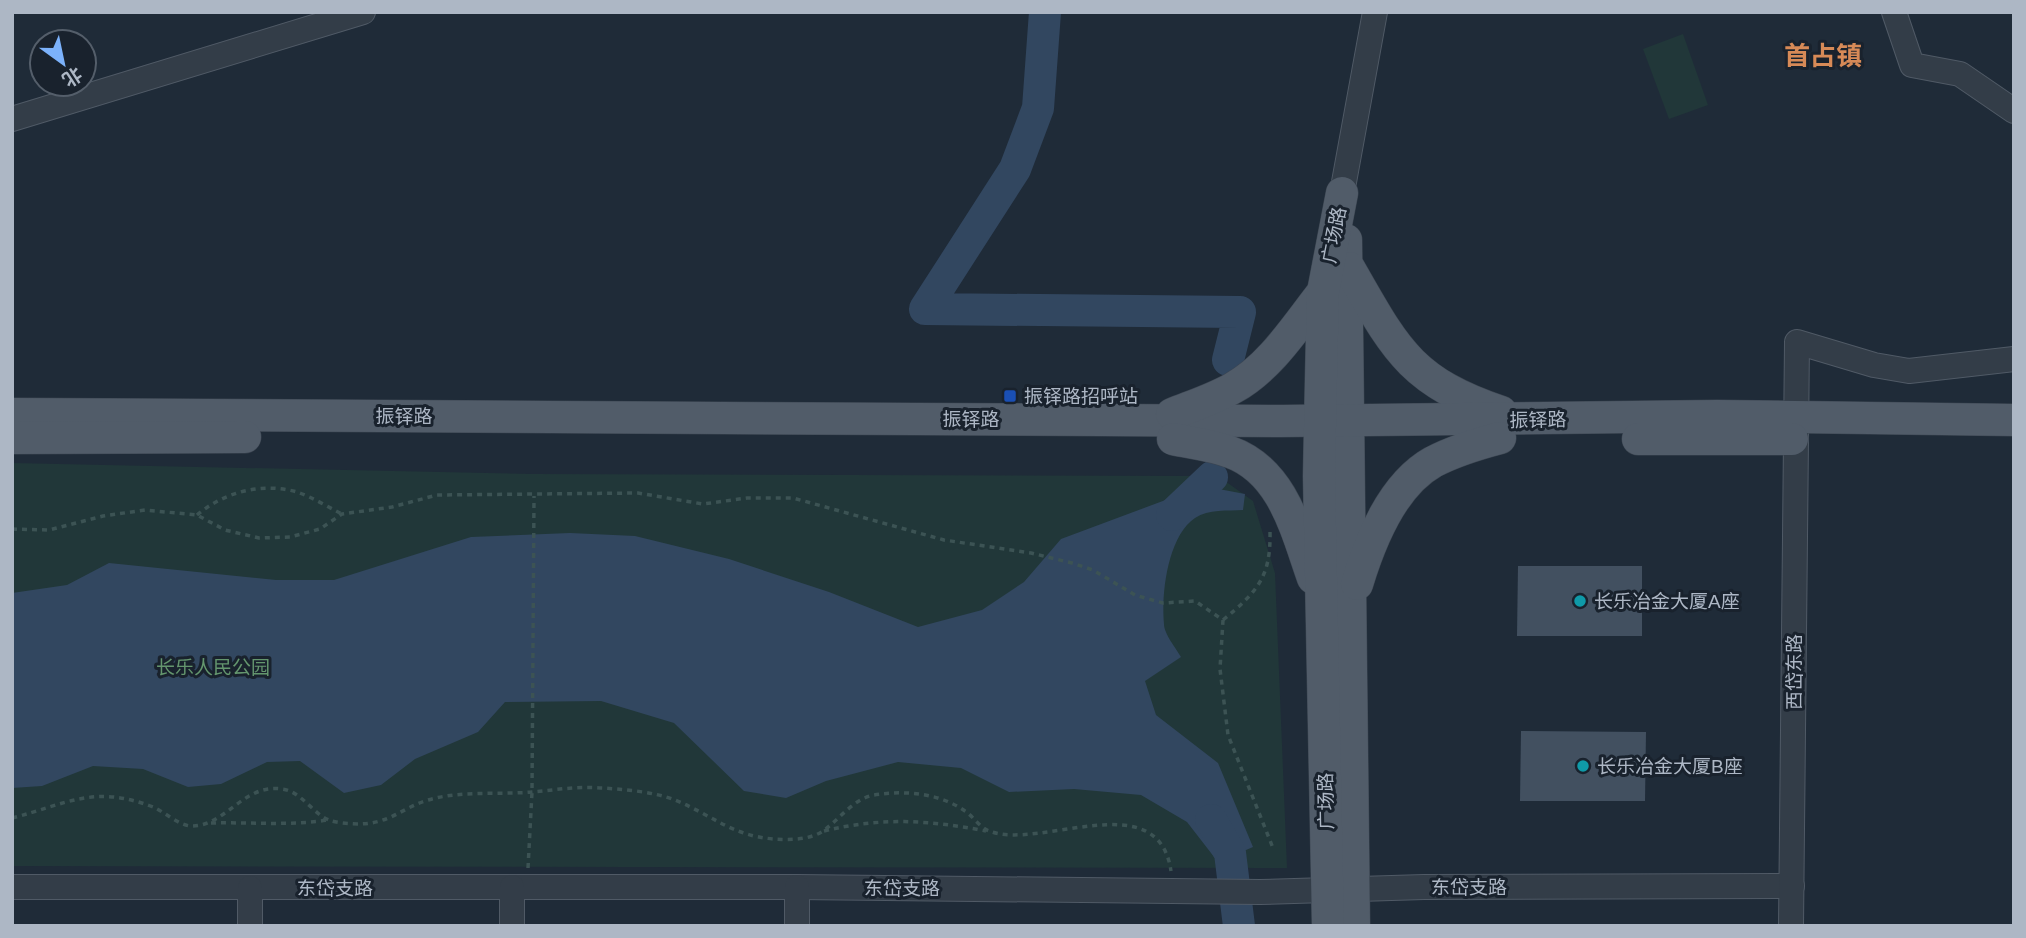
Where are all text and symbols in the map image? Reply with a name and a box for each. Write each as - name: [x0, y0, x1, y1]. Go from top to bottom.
- north arrow: [28, 28, 98, 98]
- district label: 首占镇: [1784, 41, 1862, 71]
- text: 北: [58, 63, 86, 91]
- street label: 广场路: [1318, 205, 1350, 265]
- place label: 振铎路招呼站: [1024, 386, 1138, 407]
- marker: 振铎路招呼站: [1002, 388, 1018, 404]
- street label: 振铎路: [375, 406, 433, 427]
- street label: 振铎路: [942, 409, 1000, 430]
- street label: 振铎路: [1509, 409, 1567, 431]
- place label: 长乐冶金大厦A座: [1594, 591, 1740, 612]
- marker: 长乐冶金大厦A座: [1572, 593, 1588, 609]
- street label: 西岱东路: [1784, 634, 1805, 710]
- park label: 长乐人民公园: [156, 657, 270, 678]
- place label: 长乐冶金大厦B座: [1597, 756, 1743, 777]
- marker: 长乐冶金大厦B座: [1575, 758, 1591, 774]
- street label: 广场路: [1315, 772, 1337, 830]
- street label: 东岱支路: [1431, 877, 1507, 898]
- street label: 东岱支路: [297, 878, 373, 899]
- street label: 东岱支路: [864, 878, 940, 899]

